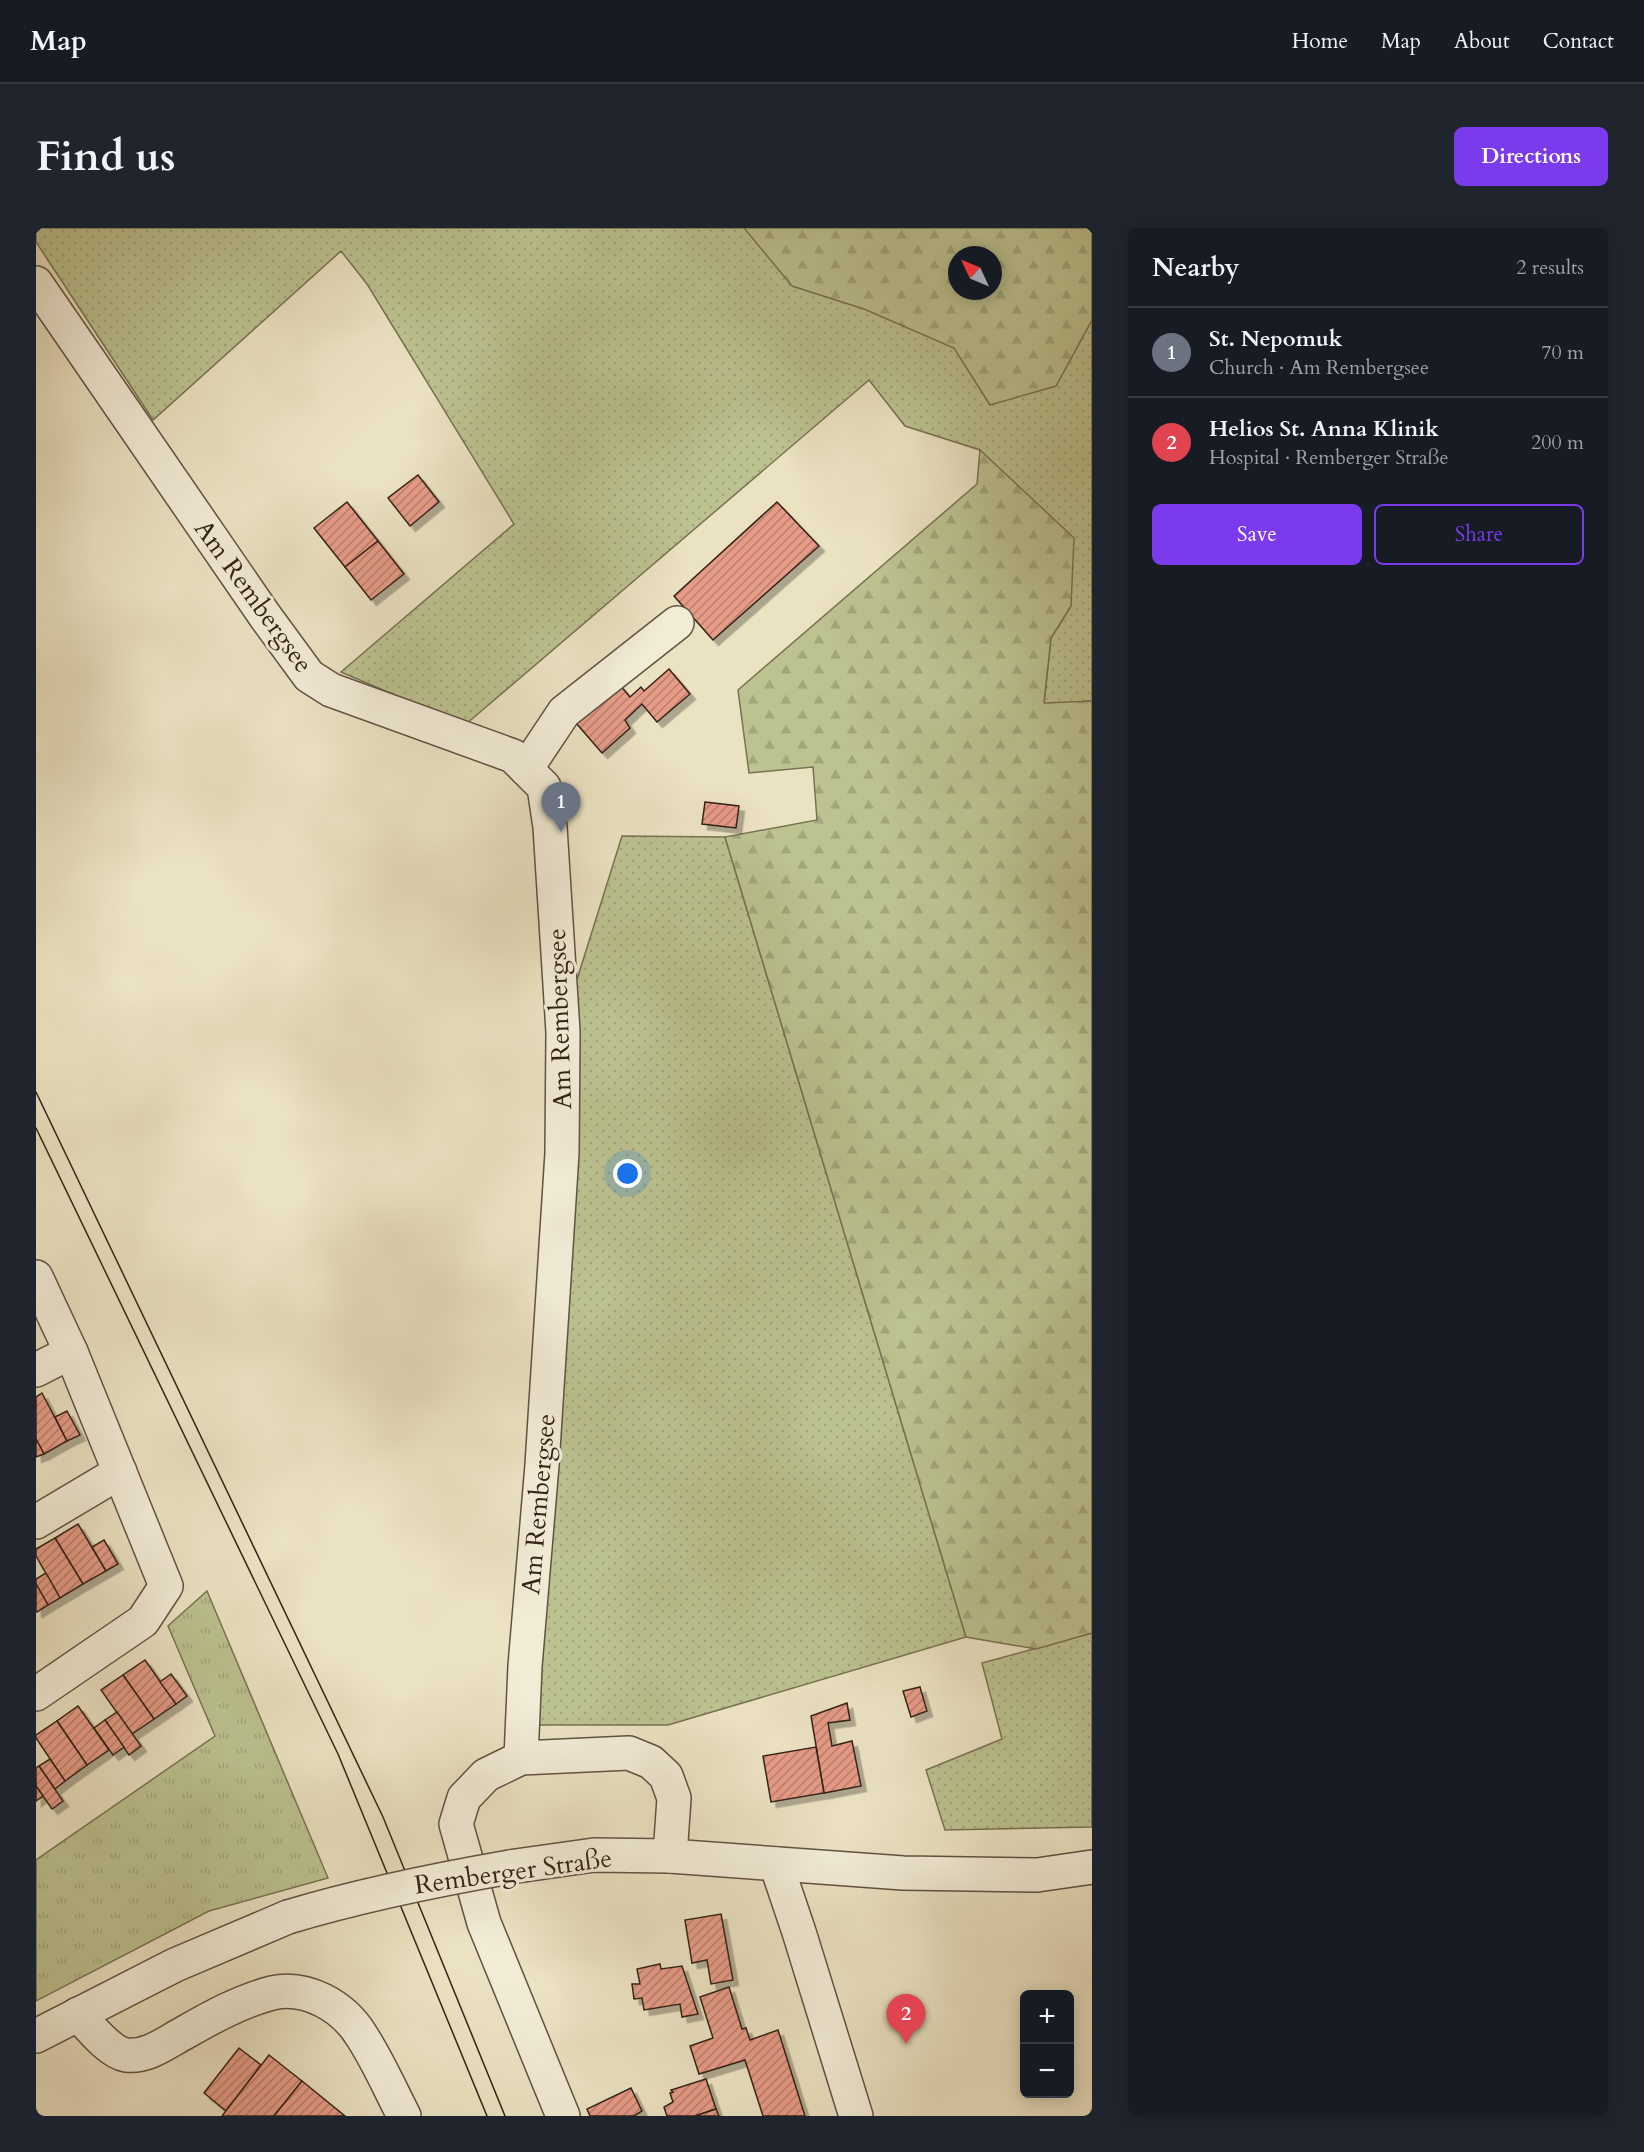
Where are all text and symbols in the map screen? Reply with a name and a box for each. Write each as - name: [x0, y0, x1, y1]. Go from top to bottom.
- text: Map: [30, 22, 87, 60]
- text: Home: [1292, 27, 1348, 56]
- text: Map: [1381, 27, 1421, 56]
- text: About: [1454, 27, 1510, 56]
- text: Contact: [1543, 27, 1614, 56]
- button: Directions: [1454, 127, 1608, 186]
- text: Find us: [36, 128, 176, 185]
- north arrow: [948, 246, 1002, 300]
- text: Nearby: [1152, 250, 1240, 285]
- text: 2 results: [1516, 254, 1584, 281]
- text: St. Nepomuk: [1209, 324, 1343, 354]
- text: 1: [1166, 339, 1177, 366]
- text: 70 m: [1541, 339, 1584, 366]
- text: Church · Am Rembergsee: [1209, 354, 1429, 381]
- text: Helios St. Anna Klinik: [1209, 414, 1439, 444]
- text: 2: [1166, 429, 1177, 456]
- text: 200 m: [1531, 429, 1584, 456]
- text: Hospital · Remberger Straße: [1209, 444, 1449, 471]
- button: Save: [1152, 504, 1362, 565]
- button: Share: [1374, 504, 1584, 565]
- street label: Am Rembergsee: [186, 513, 321, 680]
- pin: 1: [542, 782, 580, 832]
- street label: Am Rembergsee: [539, 928, 580, 1110]
- your location: [613, 1159, 642, 1188]
- street label: Am Rembergsee: [513, 1412, 564, 1596]
- street label: Remberger Straße: [412, 1840, 614, 1903]
- map controls: [1020, 1990, 1074, 2098]
- button: +: [1020, 1990, 1074, 2044]
- pin: 2: [886, 1994, 926, 2044]
- button: −: [1020, 2044, 1074, 2098]

